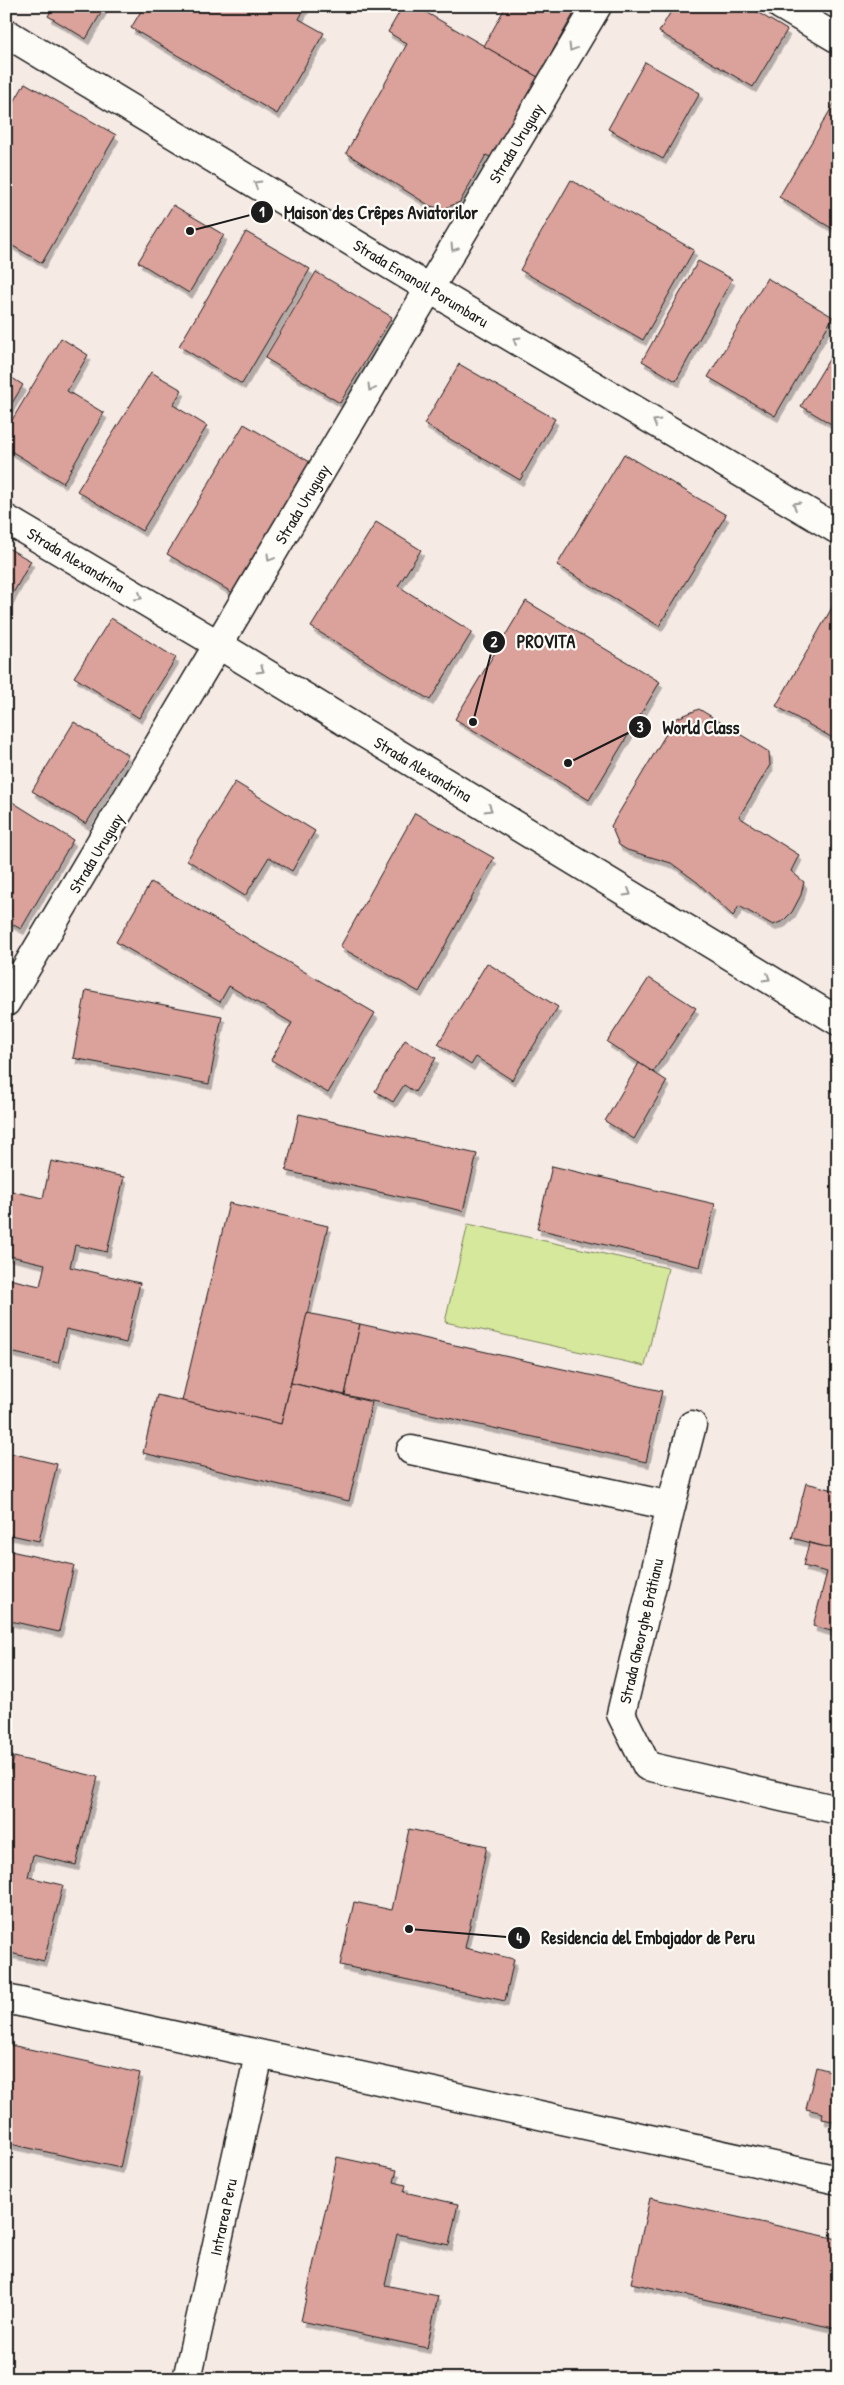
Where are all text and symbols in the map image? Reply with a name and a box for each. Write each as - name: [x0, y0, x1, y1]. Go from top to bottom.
- one-way arrow: [569, 43, 579, 52]
- street label: Strada Uruguay: [484, 99, 549, 187]
- one-way arrow: [253, 181, 262, 191]
- callout: Maison des Crêpes Aviatorilor: [249, 196, 488, 229]
- text: Maison des Crêpes Aviatorilor: [284, 200, 478, 226]
- text: 1: [259, 201, 265, 222]
- street label: Strada Emanoil Porumbaru: [349, 234, 493, 332]
- one-way arrow: [450, 243, 460, 252]
- one-way arrow: [512, 336, 521, 346]
- one-way arrow: [367, 383, 377, 392]
- one-way arrow: [652, 419, 661, 429]
- street label: Strada Uruguay: [270, 460, 335, 548]
- one-way arrow: [792, 501, 801, 511]
- street label: Strada Alexandrina: [23, 522, 129, 598]
- one-way arrow: [267, 553, 277, 562]
- one-way arrow: [133, 591, 142, 601]
- callout: PROVITA: [482, 626, 585, 659]
- text: PROVITA: [517, 629, 575, 654]
- text: 2: [490, 631, 498, 652]
- one-way arrow: [255, 664, 264, 673]
- callout: World Class: [627, 711, 749, 744]
- text: World Class: [663, 715, 739, 740]
- text: 3: [637, 716, 644, 737]
- street label: Strada Alexandrina: [370, 731, 476, 807]
- one-way arrow: [484, 803, 493, 812]
- street label: Strada Uruguay: [64, 809, 129, 897]
- one-way arrow: [623, 887, 632, 897]
- one-way arrow: [762, 971, 771, 981]
- street label: Strada Gheorghe Brătianu: [614, 1556, 669, 1706]
- callout: Residencia del Embajador de Peru: [506, 1921, 765, 1954]
- text: Residencia del Embajador de Peru: [541, 1925, 756, 1950]
- text: 4: [516, 1927, 522, 1948]
- street label: Intrarea Peru: [204, 2176, 242, 2257]

